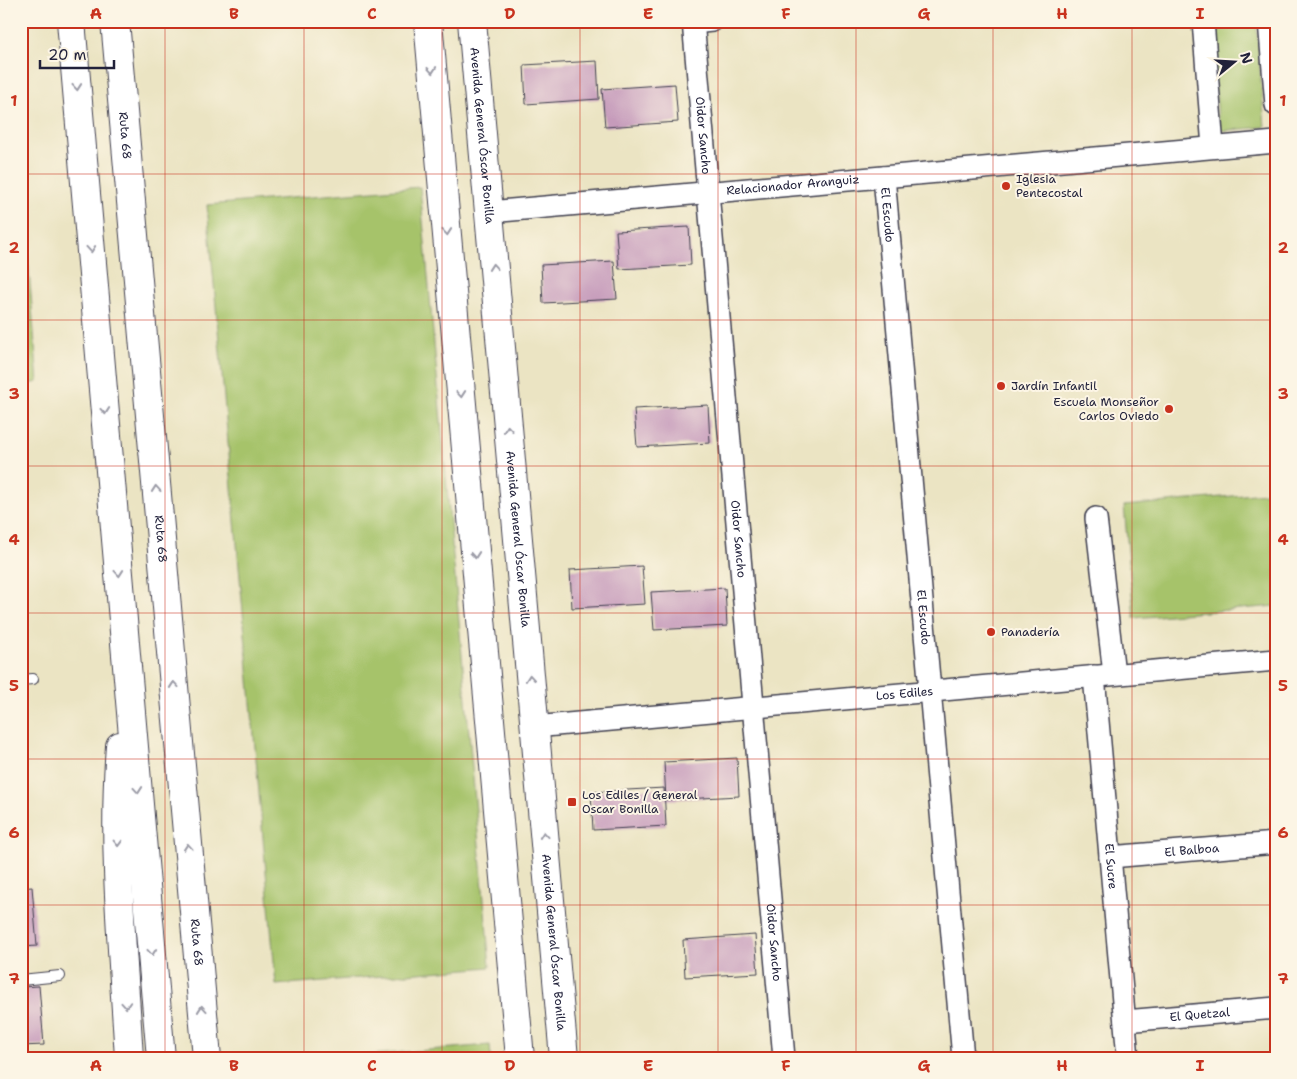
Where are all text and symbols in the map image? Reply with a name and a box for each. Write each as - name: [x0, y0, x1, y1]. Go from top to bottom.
- text: A: [90, 3, 102, 24]
- text: B: [229, 3, 239, 24]
- text: C: [367, 3, 377, 24]
- text: D: [504, 3, 516, 24]
- text: E: [643, 3, 653, 24]
- text: F: [781, 3, 791, 24]
- text: G: [918, 3, 931, 24]
- text: H: [1056, 3, 1068, 24]
- text: I: [1196, 3, 1205, 24]
- scale bar: [40, 38, 114, 70]
- north arrow: [1210, 38, 1260, 88]
- text: 20 m: [48, 45, 87, 65]
- street label: Avenida General Óscar Bonilla: [466, 46, 498, 225]
- text: N: [1236, 50, 1257, 66]
- one-way arrow: [427, 66, 438, 74]
- one-way arrow: [71, 84, 82, 92]
- text: 1: [10, 90, 18, 111]
- text: 1: [1279, 90, 1287, 111]
- street label: Oidor Sancho: [692, 96, 714, 175]
- street label: Ruta 68: [115, 111, 135, 160]
- street label: Relacionador Aranguiz: [726, 171, 860, 199]
- place label: Iglesia Pentecostal: [1016, 171, 1083, 201]
- marker: Iglesia Pentecostal: [1000, 180, 1012, 192]
- street label: El Escudo: [877, 187, 898, 243]
- one-way arrow: [441, 228, 452, 236]
- text: 2: [8, 237, 20, 258]
- text: 2: [1277, 237, 1289, 258]
- one-way arrow: [85, 245, 96, 253]
- one-way arrow: [488, 263, 499, 271]
- place label: Jardín Infantil: [1011, 378, 1097, 394]
- marker: Jardín Infantil: [995, 380, 1007, 392]
- text: 3: [8, 383, 20, 404]
- text: 3: [1277, 383, 1289, 404]
- one-way arrow: [455, 390, 466, 398]
- place label: Escuela Monseñor Carlos Oviedo: [1053, 394, 1159, 424]
- marker: Escuela Monseñor Carlos Oviedo: [1163, 403, 1175, 415]
- one-way arrow: [99, 407, 110, 415]
- one-way arrow: [503, 425, 514, 433]
- street label: Avenida General Óscar Bonilla: [502, 450, 534, 629]
- one-way arrow: [151, 484, 162, 492]
- street label: Oidor Sancho: [727, 499, 750, 579]
- street label: Ruta 68: [151, 514, 171, 563]
- text: 4: [8, 529, 20, 550]
- text: 4: [1277, 529, 1289, 550]
- one-way arrow: [470, 552, 481, 560]
- one-way arrow: [114, 569, 125, 577]
- street label: El Escudo: [913, 589, 934, 646]
- place label: Panadería: [1001, 624, 1060, 640]
- marker: Panadería: [985, 626, 997, 638]
- one-way arrow: [525, 674, 536, 682]
- text: 5: [9, 675, 19, 696]
- text: 5: [1278, 675, 1288, 696]
- one-way arrow: [168, 681, 179, 689]
- street label: Los Ediles: [875, 683, 934, 704]
- one-way arrow: [132, 786, 143, 794]
- place label: Los Ediles / General Oscar Bonilla: [582, 787, 698, 817]
- marker: Los Ediles / General Oscar Bonilla: [566, 796, 578, 808]
- text: 6: [8, 822, 20, 843]
- text: 6: [1277, 822, 1289, 843]
- one-way arrow: [539, 831, 550, 839]
- one-way arrow: [113, 839, 124, 847]
- street label: El Balboa: [1164, 840, 1220, 860]
- one-way arrow: [183, 843, 194, 851]
- street label: El Sucre: [1101, 843, 1121, 890]
- street label: Avenida General Óscar Bonilla: [538, 853, 570, 1032]
- street label: Oidor Sancho: [762, 903, 785, 982]
- street label: Ruta 68: [187, 918, 207, 967]
- one-way arrow: [146, 948, 157, 956]
- text: 7: [8, 968, 20, 989]
- text: 7: [1277, 968, 1289, 989]
- one-way arrow: [120, 1001, 131, 1009]
- street label: El Quetzal: [1169, 1004, 1231, 1025]
- one-way arrow: [197, 1005, 208, 1013]
- text: A: [90, 1055, 102, 1076]
- text: B: [229, 1055, 239, 1076]
- text: C: [367, 1055, 377, 1076]
- text: D: [504, 1055, 516, 1076]
- text: E: [643, 1055, 653, 1076]
- text: F: [781, 1055, 791, 1076]
- text: G: [918, 1055, 931, 1076]
- text: H: [1056, 1055, 1068, 1076]
- text: I: [1196, 1055, 1205, 1076]

